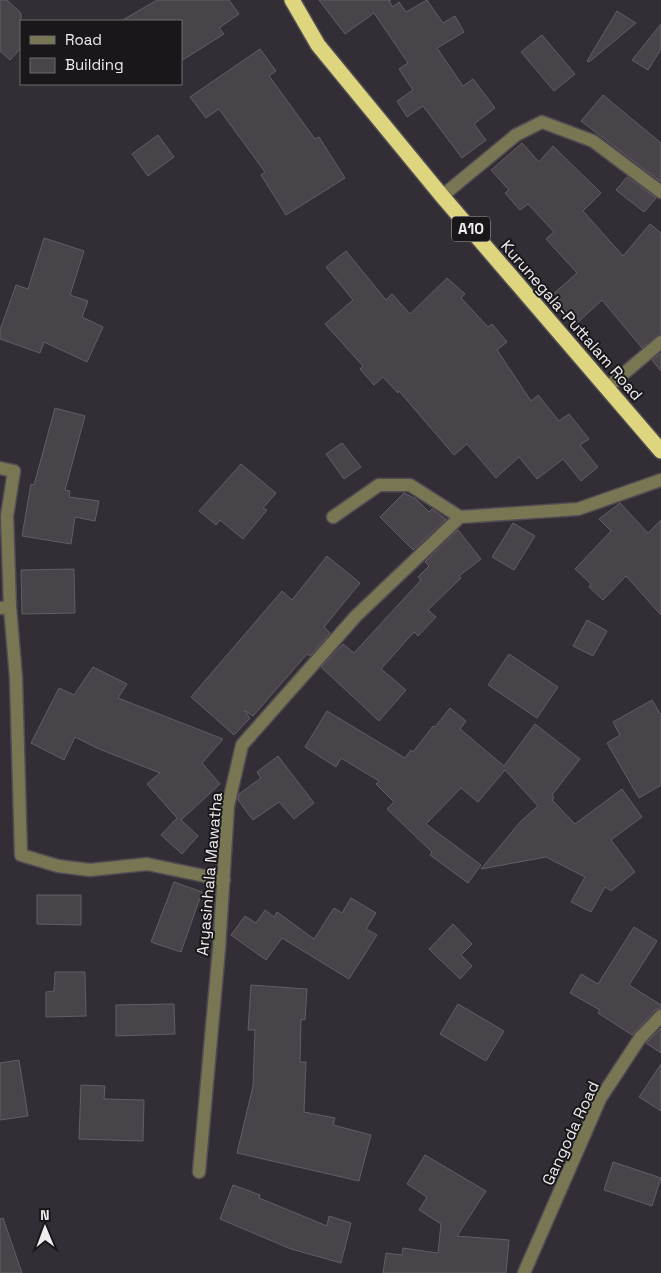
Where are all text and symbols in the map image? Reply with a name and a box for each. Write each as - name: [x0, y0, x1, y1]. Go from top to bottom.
- legend: [20, 20, 182, 85]
- text: Road: [65, 30, 102, 49]
- text: Building: [65, 55, 124, 74]
- road number: A10: [452, 216, 490, 242]
- street label: Kurunegala-Puttalam Road: [496, 236, 647, 405]
- street label: Aryasinhala Mawatha: [192, 791, 227, 957]
- street label: Gangoda Road: [537, 1078, 604, 1189]
- north arrow: [20, 1203, 70, 1253]
- text: N: [40, 1206, 50, 1224]

